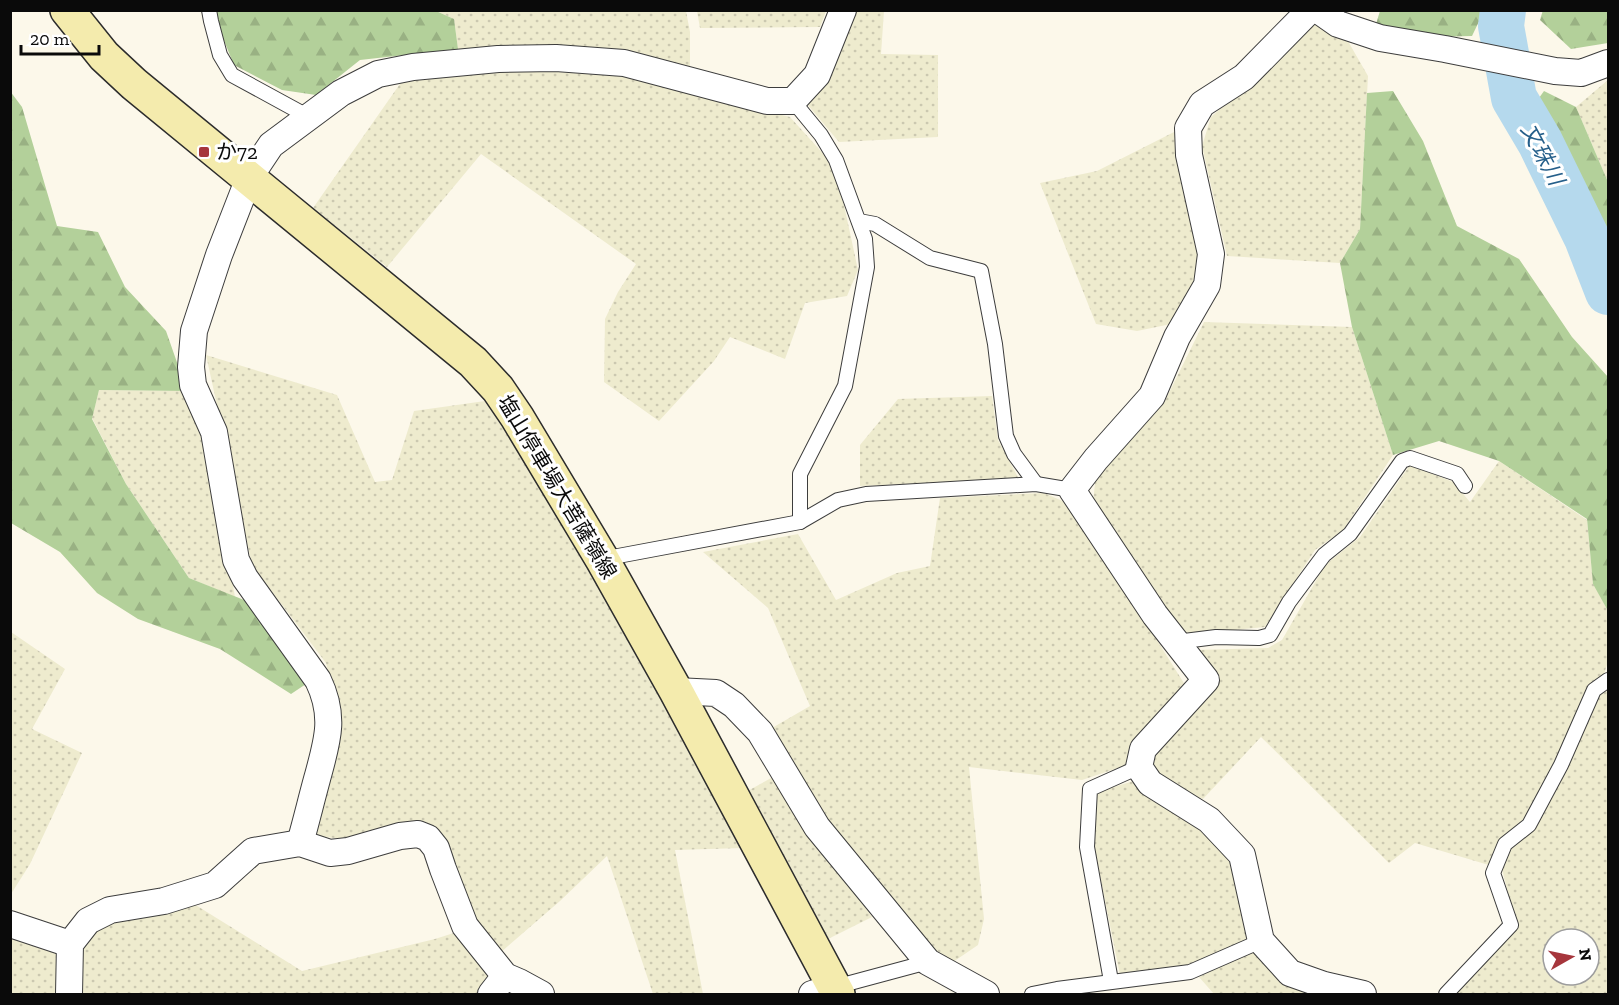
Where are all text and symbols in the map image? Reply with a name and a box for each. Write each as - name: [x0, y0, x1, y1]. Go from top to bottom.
- scale bar: [21, 18, 99, 56]
- text: 20 m: [30, 28, 70, 50]
- water label: 文珠川: [1515, 119, 1571, 191]
- place label: か72: [216, 139, 258, 164]
- marker: か72: [197, 145, 211, 159]
- street label: 塩山停車場大菩薩嶺線: [493, 390, 622, 583]
- north arrow: [1541, 927, 1601, 987]
- text: N: [1575, 947, 1596, 962]

